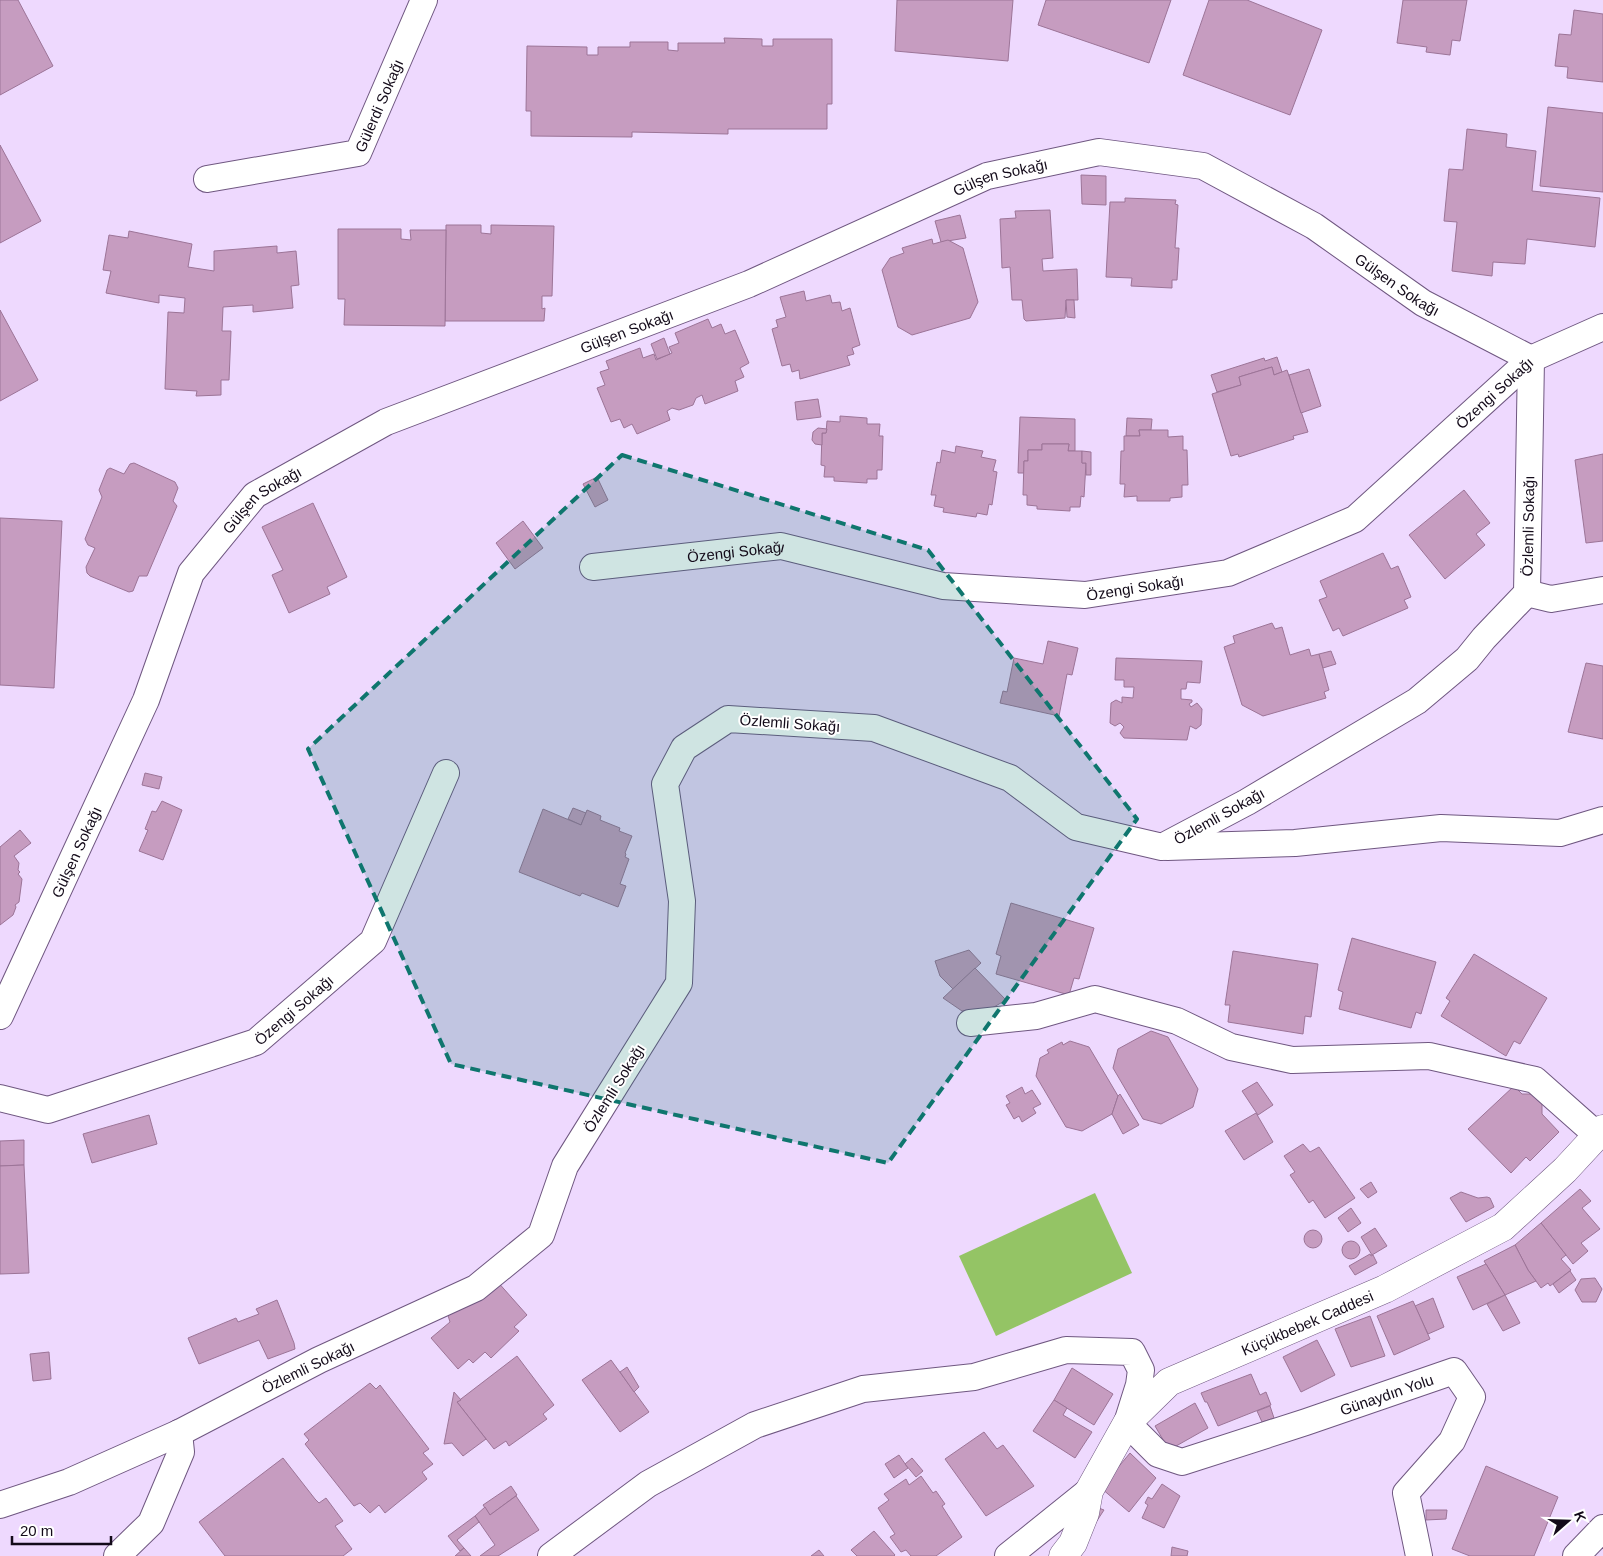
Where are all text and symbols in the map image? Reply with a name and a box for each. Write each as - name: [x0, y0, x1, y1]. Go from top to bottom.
- street label: Gülerdi Sokağı: [351, 57, 406, 154]
- street label: Gülşen Sokağı: [950, 155, 1049, 199]
- street label: Gülşen Sokağı: [1352, 249, 1443, 319]
- street label: Gülşen Sokağı: [577, 305, 676, 356]
- street label: Özengi Sokağı: [1452, 353, 1536, 432]
- street label: Gülşen Sokağı: [219, 463, 304, 537]
- street label: Özlemli Sokağı: [1519, 475, 1537, 577]
- street label: Özengi Sokağı: [686, 538, 787, 565]
- street label: Özengi Sokağı: [1085, 571, 1185, 603]
- street label: Özlemli Sokağı: [739, 711, 841, 735]
- street label: Özlemli Sokağı: [1171, 784, 1267, 848]
- street label: Gülşen Sokağı: [48, 803, 104, 900]
- street label: Özengi Sokağı: [251, 971, 336, 1048]
- street label: Özlemli Sokağı: [580, 1041, 648, 1135]
- street label: Küçükbebek Caddesi: [1239, 1287, 1376, 1358]
- street label: Özlemli Sokağı: [259, 1337, 357, 1397]
- street label: Günaydın Yolu: [1338, 1370, 1435, 1418]
- north arrow: [1543, 1496, 1593, 1546]
- text: K: [1571, 1509, 1589, 1524]
- scale bar: [12, 1514, 111, 1546]
- text: 20 m: [20, 1522, 53, 1539]

